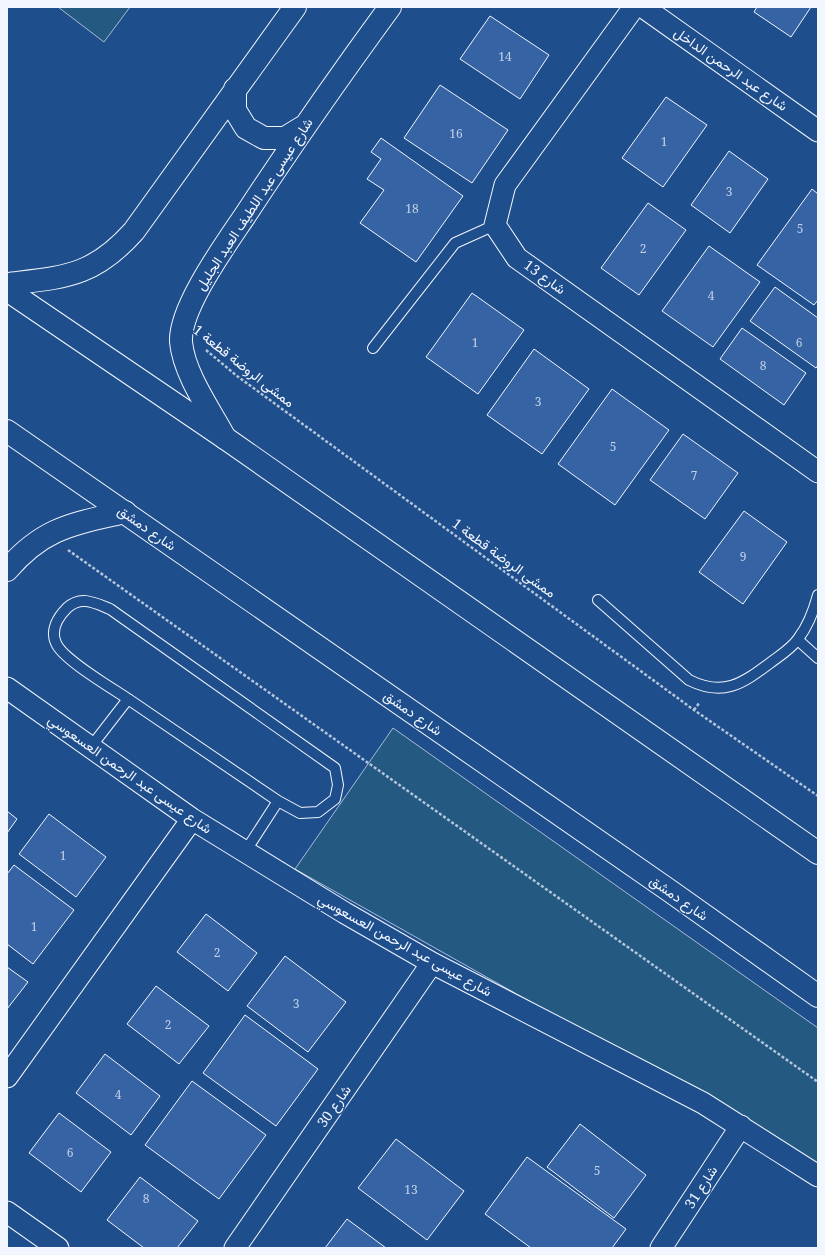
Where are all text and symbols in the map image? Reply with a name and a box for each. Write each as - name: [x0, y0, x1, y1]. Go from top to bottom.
- street label: شارع عبد الرحمن الداخل: [670, 22, 792, 117]
- house number: 14: [498, 48, 512, 65]
- street label: شارع عيسى عبد اللطيف العبد الجليل: [191, 114, 318, 295]
- house number: 16: [449, 125, 463, 142]
- house number: 1: [661, 133, 667, 150]
- house number: 3: [726, 183, 733, 200]
- house number: 18: [405, 200, 419, 217]
- house number: 5: [797, 220, 803, 237]
- house number: 2: [640, 240, 646, 257]
- street label: شارع 13: [519, 255, 570, 300]
- house number: 4: [708, 287, 715, 304]
- street label: ممشى الروضة قطعة 1: [190, 320, 299, 411]
- house number: 1: [472, 334, 478, 351]
- house number: 6: [796, 334, 803, 351]
- house number: 8: [760, 357, 767, 374]
- house number: 3: [535, 393, 542, 410]
- house number: 5: [610, 438, 616, 455]
- house number: 7: [691, 467, 698, 484]
- street label: شارع دمشق: [113, 500, 180, 556]
- street label: ممشى الروضة قطعة 1: [449, 513, 560, 602]
- house number: 9: [740, 548, 746, 565]
- street label: شارع دمشق: [379, 685, 446, 741]
- street label: شارع عيسى عبد الرحمن العسعوسي: [43, 710, 216, 840]
- house number: 1: [60, 847, 66, 864]
- street label: شارع دمشق: [645, 870, 712, 926]
- street label: شارع عيسى عبد الرحمن العسعوسي: [313, 889, 496, 1003]
- house number: 1: [31, 918, 37, 935]
- house number: 2: [214, 944, 220, 961]
- house number: 3: [293, 995, 300, 1012]
- house number: 2: [165, 1016, 171, 1033]
- street label: شارع 30: [312, 1081, 357, 1132]
- house number: 4: [115, 1086, 122, 1103]
- house number: 6: [67, 1144, 74, 1161]
- house number: 5: [594, 1162, 600, 1179]
- street label: شارع 31: [680, 1162, 723, 1213]
- house number: 13: [404, 1181, 418, 1198]
- house number: 8: [143, 1190, 150, 1207]

